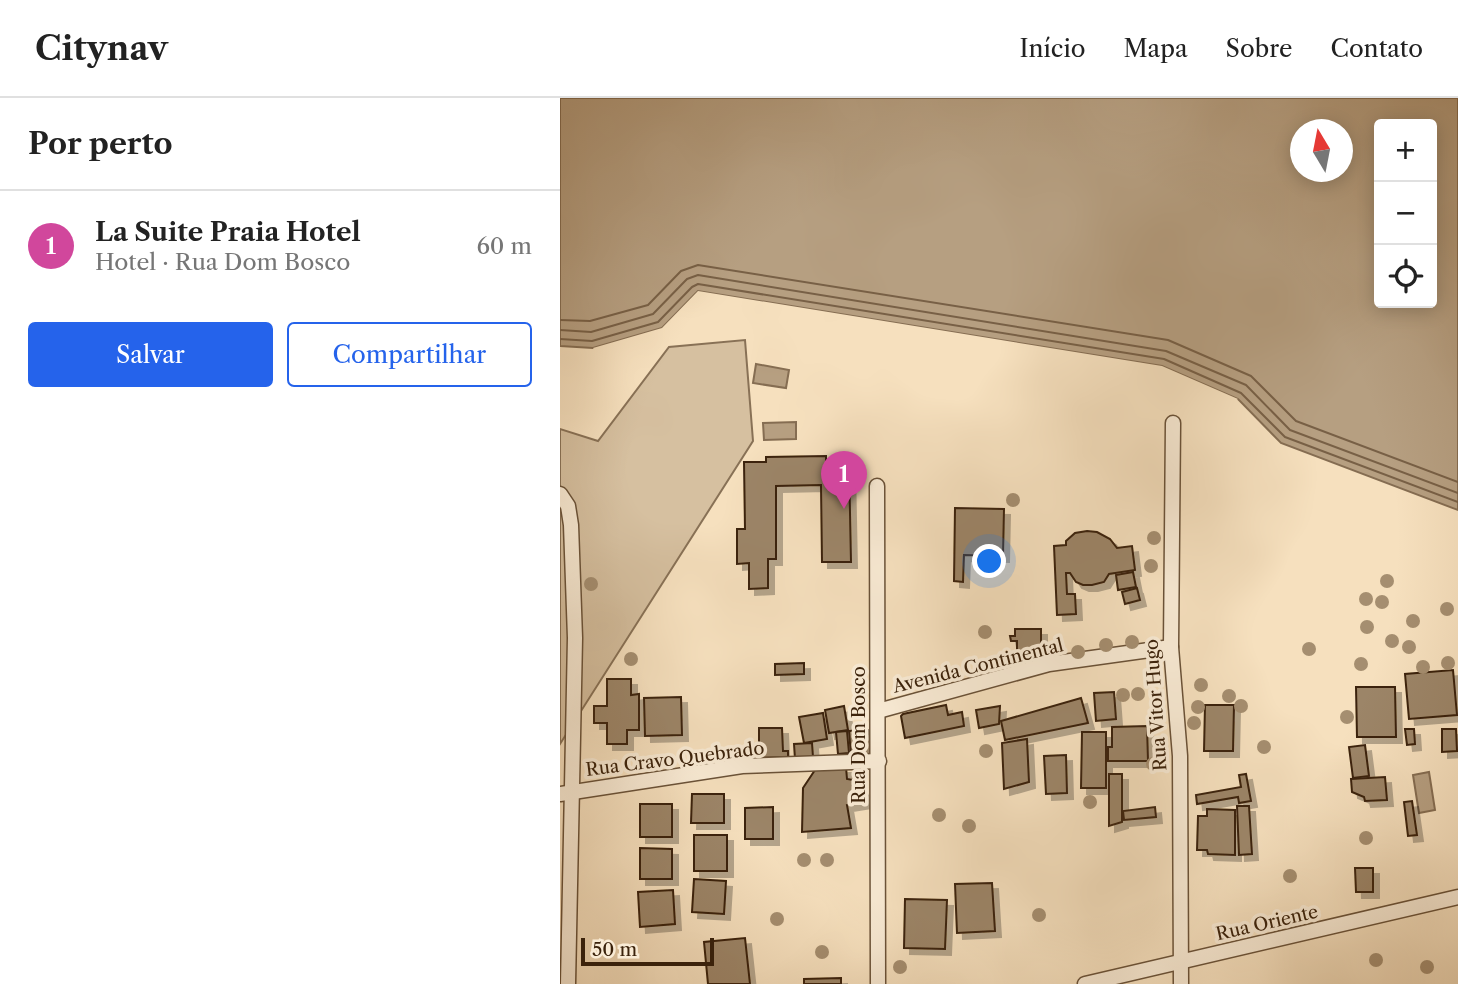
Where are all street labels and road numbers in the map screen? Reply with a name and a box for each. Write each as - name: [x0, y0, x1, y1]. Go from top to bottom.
- street label: Avenida Continental: [889, 634, 1066, 698]
- street label: Rua Vitor Hugo: [1140, 638, 1172, 772]
- street label: Rua Dom Bosco: [848, 666, 870, 804]
- street label: Rua Cravo Quebrado: [584, 737, 766, 781]
- street label: Rua Oriente: [1214, 901, 1320, 945]

